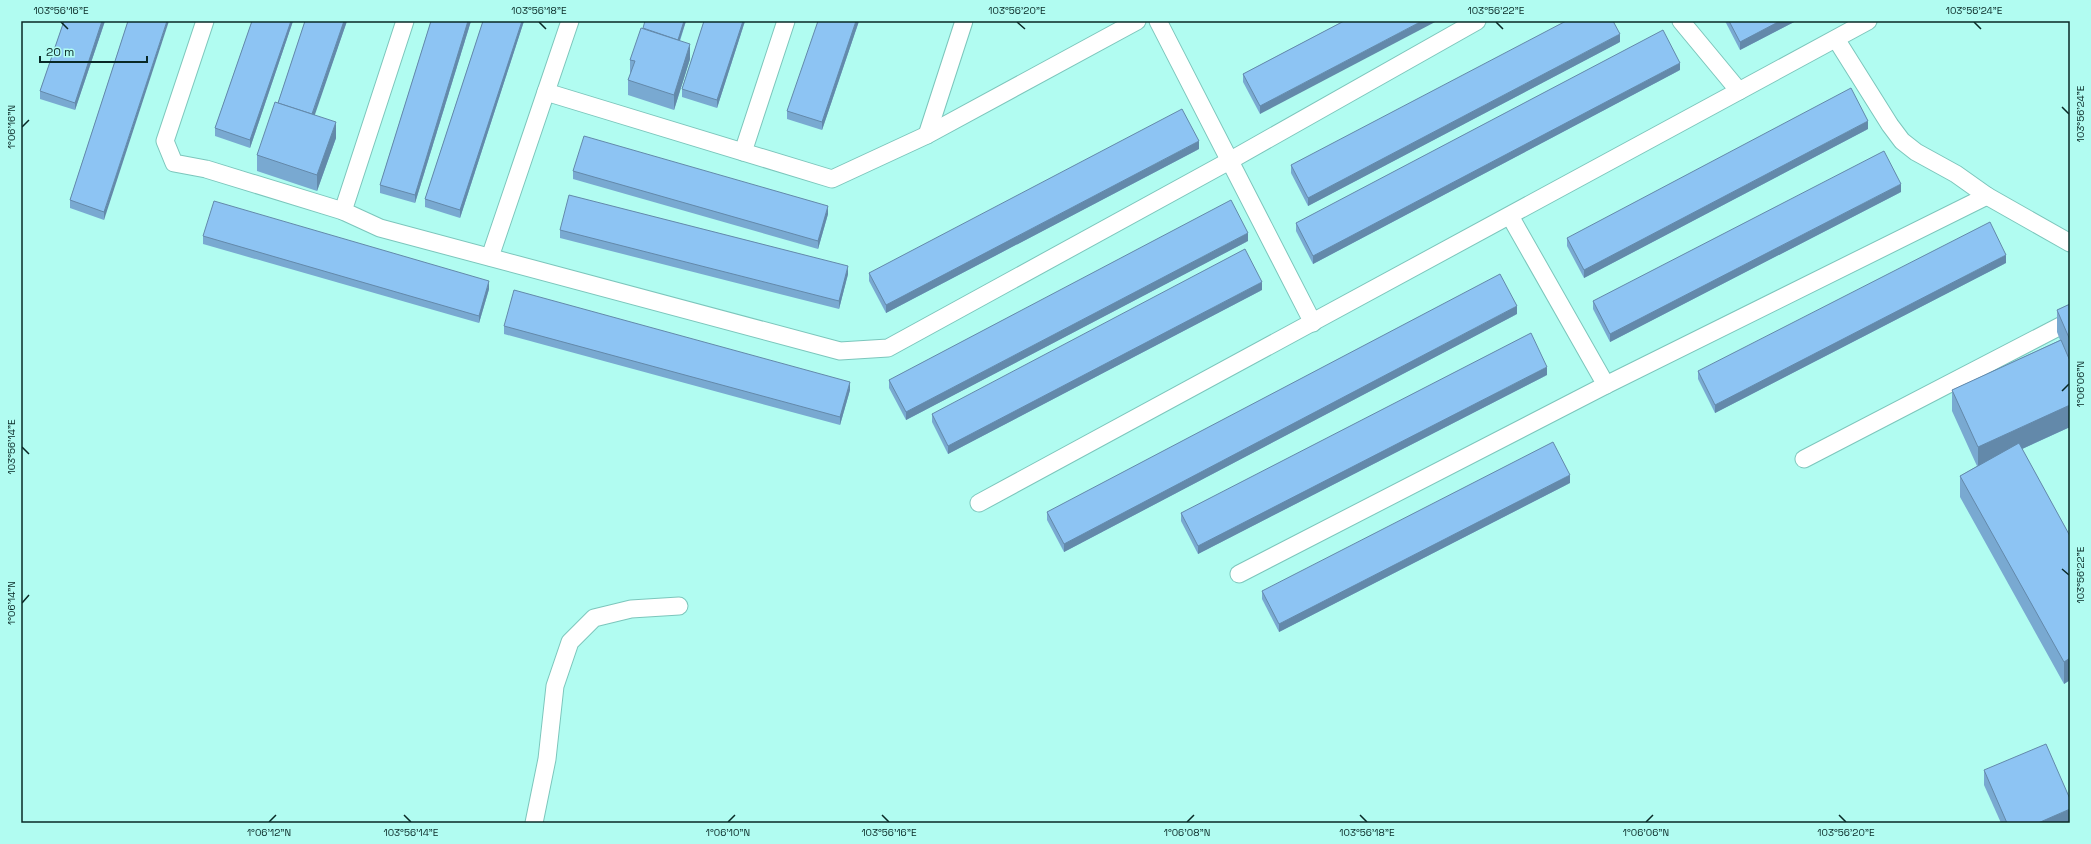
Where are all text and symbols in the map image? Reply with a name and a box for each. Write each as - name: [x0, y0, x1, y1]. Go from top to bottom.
- text: 103°56'16"E: [33, 4, 89, 17]
- text: 103°56'18"E: [511, 4, 567, 17]
- text: 103°56'20"E: [988, 4, 1046, 17]
- text: 103°56'22"E: [1468, 4, 1525, 17]
- text: 103°56'24"E: [1946, 4, 2003, 17]
- scale bar: [40, 38, 147, 64]
- text: 20 m: [46, 44, 74, 60]
- text: 103°56'24"E: [2074, 85, 2087, 142]
- text: 1°06'16"N: [5, 105, 18, 149]
- text: 1°06'06"N: [2074, 361, 2087, 407]
- text: 103°56'14"E: [5, 419, 18, 475]
- text: 103°56'22"E: [2074, 546, 2087, 604]
- text: 1°06'14"N: [5, 581, 18, 625]
- text: 1°06'12"N: [247, 826, 291, 839]
- text: 103°56'14"E: [383, 826, 439, 839]
- text: 1°06'10"N: [706, 826, 750, 839]
- text: 103°56'16"E: [861, 826, 917, 839]
- text: 1°06'08"N: [1164, 826, 1210, 839]
- text: 103°56'18"E: [1339, 826, 1395, 839]
- text: 1°06'06"N: [1623, 826, 1669, 839]
- text: 103°56'20"E: [1817, 826, 1875, 839]

